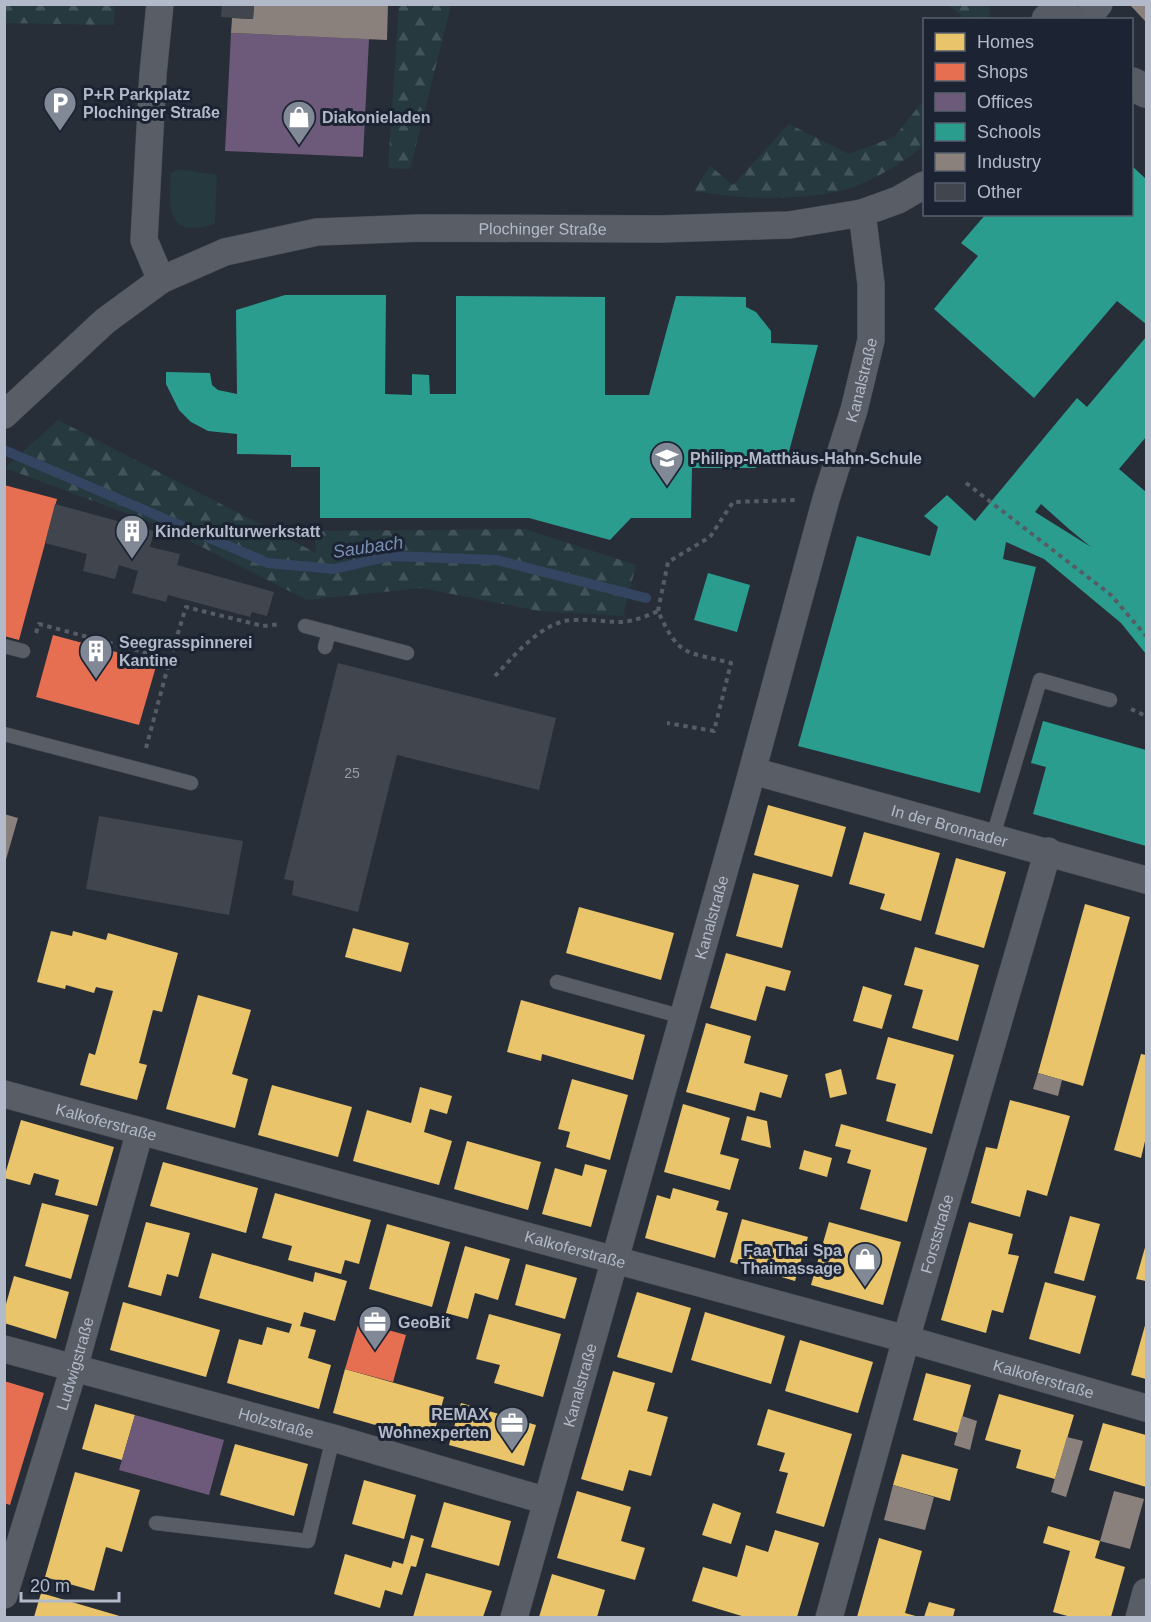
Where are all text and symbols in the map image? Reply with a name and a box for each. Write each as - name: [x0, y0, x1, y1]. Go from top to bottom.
- legend: [923, 18, 1133, 216]
- text: Homes: [977, 32, 1034, 52]
- text: Shops: [977, 62, 1028, 82]
- parking icon: P+R Parkplatz Plochinger Straße: [42, 85, 78, 132]
- place label: P+R Parkplatz Plochinger Straße: [83, 86, 220, 121]
- text: Offices: [977, 92, 1033, 112]
- shop icon: Diakonieladen: [281, 99, 317, 146]
- place label: Diakonieladen: [322, 109, 430, 126]
- text: Schools: [977, 122, 1041, 142]
- text: Industry: [977, 152, 1041, 172]
- text: Other: [977, 182, 1022, 202]
- street label: Plochinger Straße: [478, 220, 607, 237]
- street label: Kanalstraße: [842, 336, 880, 424]
- school or university icon: Philipp-Matthäus-Hahn-Schule: [649, 440, 685, 487]
- place label: Philipp-Matthäus-Hahn-Schule: [690, 450, 922, 467]
- building icon: Kinderkulturwerkstatt: [114, 513, 150, 560]
- place label: Kinderkulturwerkstatt: [155, 523, 321, 540]
- water label: Saubach: [331, 532, 405, 562]
- building icon: Seegrasspinnerei Kantine: [78, 633, 114, 680]
- place label: Seegrasspinnerei Kantine: [119, 634, 252, 669]
- house number: 25: [344, 765, 360, 781]
- street label: In der Bronnader: [889, 801, 1010, 850]
- street label: Kanalstraße: [691, 873, 731, 961]
- street label: Kalkoferstraße: [54, 1100, 159, 1144]
- street label: Forststraße: [917, 1192, 956, 1275]
- street label: Kalkoferstraße: [523, 1227, 628, 1271]
- shop icon: Faa Thai Spa Thaimassage: [847, 1241, 883, 1288]
- place label: Faa Thai Spa Thaimassage: [741, 1242, 842, 1277]
- office icon: GeoBit: [357, 1304, 393, 1351]
- place label: GeoBit: [398, 1314, 451, 1331]
- street label: Ludwigstraße: [53, 1315, 96, 1412]
- street label: Kanalstraße: [560, 1341, 599, 1429]
- street label: Kalkoferstraße: [991, 1356, 1096, 1401]
- street label: Holzstraße: [237, 1404, 316, 1441]
- office icon: REMAX Wohnexperten: [494, 1405, 530, 1452]
- place label: REMAX Wohnexperten: [378, 1406, 489, 1441]
- scale bar: [21, 1565, 118, 1603]
- text: 20 m: [30, 1576, 70, 1596]

